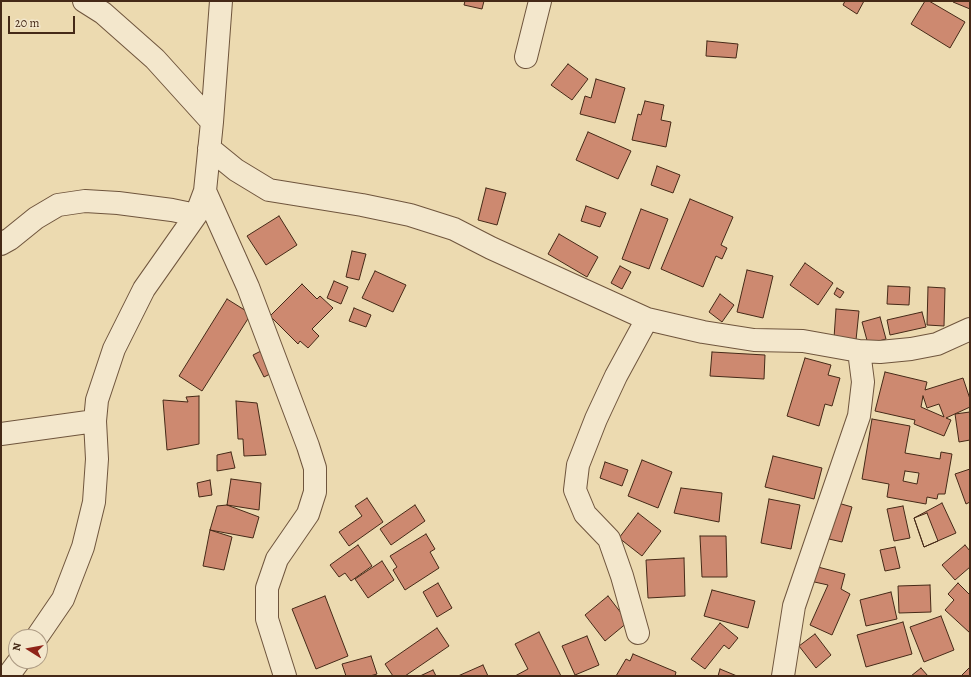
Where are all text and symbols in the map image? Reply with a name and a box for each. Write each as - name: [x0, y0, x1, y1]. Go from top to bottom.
- scale bar: [10, 8, 77, 34]
- text: 20 m: [15, 15, 39, 31]
- north arrow: [8, 629, 48, 669]
- text: N: [9, 641, 25, 652]

